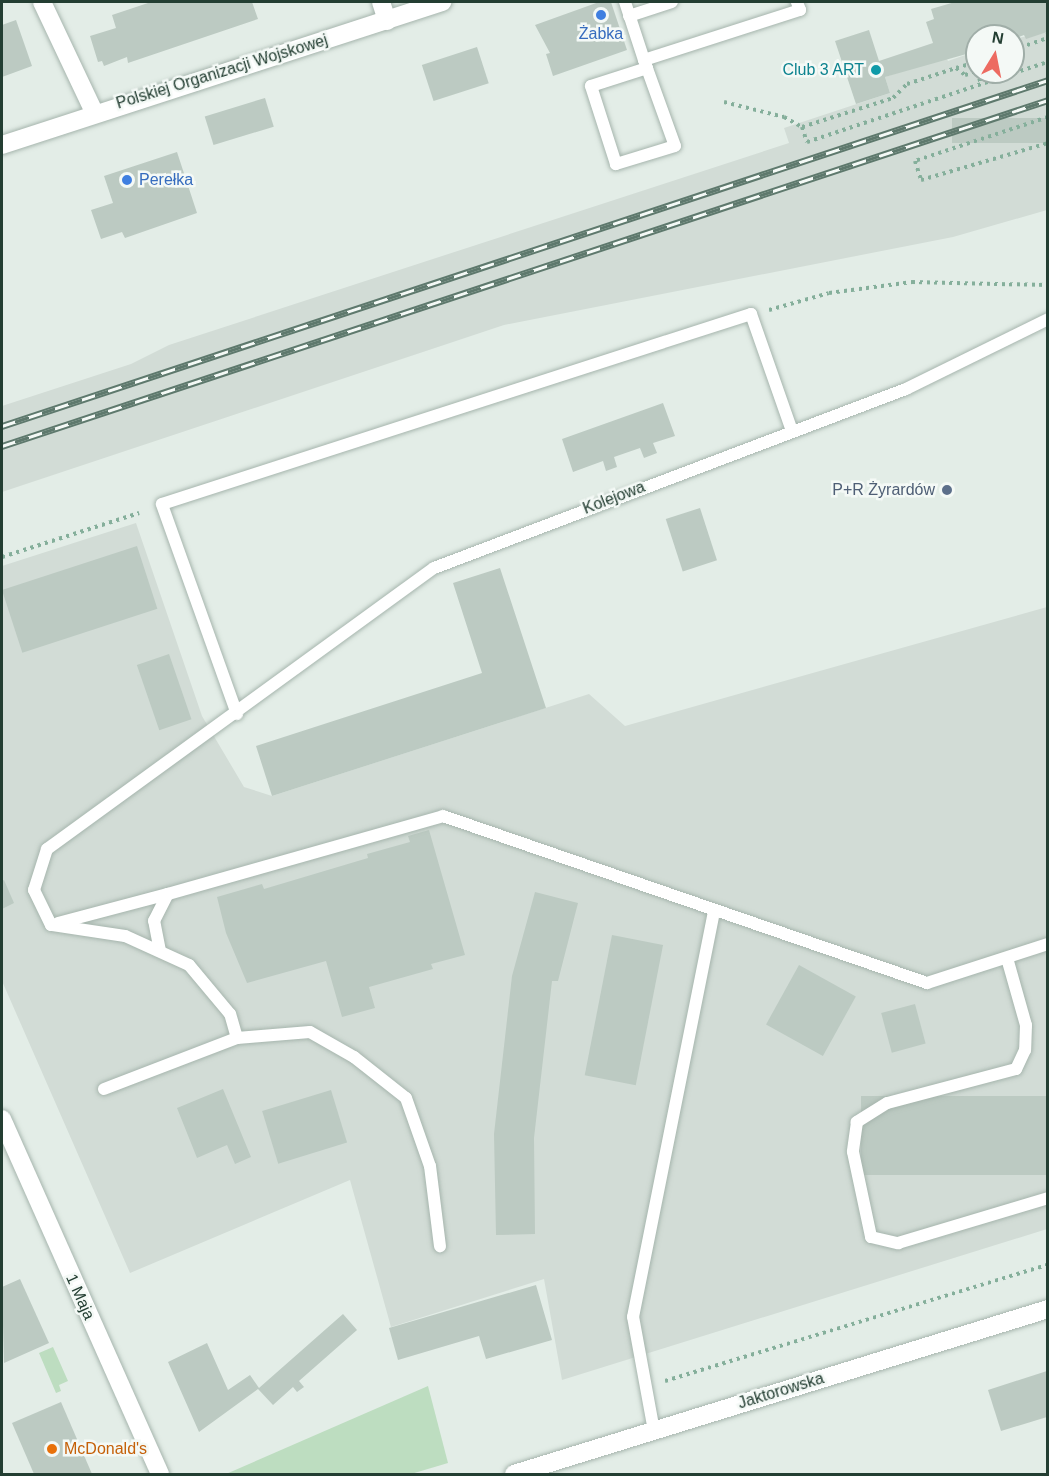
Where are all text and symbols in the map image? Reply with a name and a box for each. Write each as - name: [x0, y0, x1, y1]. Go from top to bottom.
- marker: Żabka: [594, 8, 608, 22]
- place label: Żabka: [579, 24, 623, 44]
- north arrow: [965, 24, 1025, 84]
- text: N: [991, 28, 1005, 47]
- street label: Polskiej Organizacji Wojskowej: [114, 31, 330, 113]
- place label: Club 3 ART: [782, 60, 864, 80]
- marker: Club 3 ART: [869, 63, 883, 77]
- place label: Perełka: [139, 170, 193, 190]
- marker: Perełka: [120, 173, 134, 187]
- street label: Kolejowa: [580, 477, 648, 519]
- place label: P+R Żyrardów: [832, 480, 935, 500]
- marker: P+R Żyrardów: [940, 483, 954, 497]
- street label: 1 Maja: [61, 1271, 99, 1323]
- street label: Jaktorowska: [736, 1369, 826, 1413]
- place label: McDonald's: [64, 1439, 147, 1459]
- marker: McDonald's: [45, 1442, 59, 1456]

